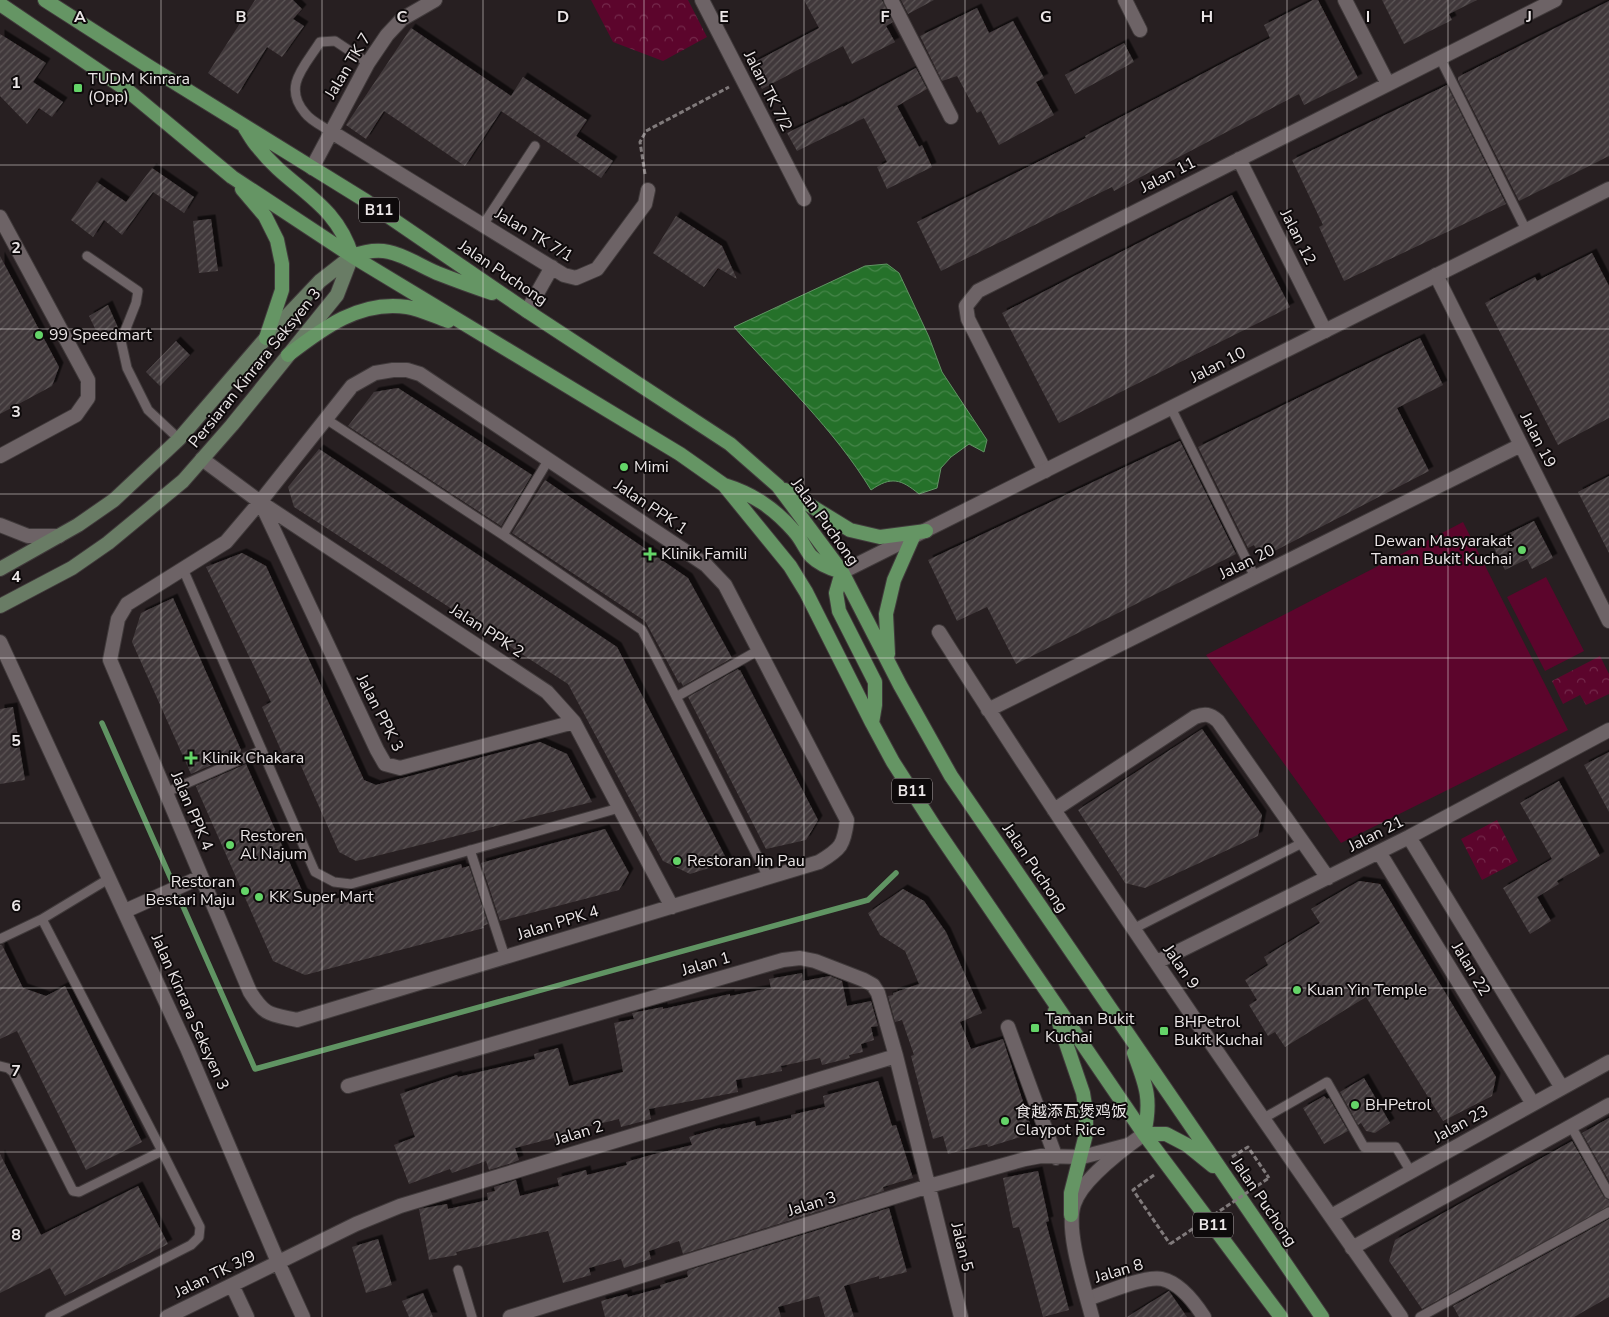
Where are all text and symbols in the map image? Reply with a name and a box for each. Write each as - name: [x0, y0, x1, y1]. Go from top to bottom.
- text: A: [74, 6, 86, 28]
- text: B: [235, 6, 247, 28]
- text: C: [397, 6, 408, 28]
- text: D: [557, 6, 569, 28]
- text: E: [719, 6, 729, 28]
- text: F: [881, 6, 890, 28]
- text: G: [1040, 6, 1052, 28]
- text: H: [1201, 6, 1213, 28]
- text: I: [1366, 6, 1370, 28]
- text: J: [1525, 6, 1532, 28]
- street label: Jalan TK 7: [319, 29, 376, 104]
- street label: Jalan TK 7/2: [738, 46, 798, 135]
- place label: TUDM Kinrara (Opp): [88, 68, 190, 108]
- text: 1: [11, 72, 21, 94]
- marker: TUDM Kinrara (Opp): [72, 82, 84, 94]
- street label: Jalan 11: [1136, 152, 1199, 199]
- road number: B11: [359, 198, 399, 222]
- street label: Jalan TK 7/1: [490, 203, 577, 267]
- street label: Jalan 12: [1274, 205, 1321, 268]
- street label: Jalan Puchong: [453, 235, 552, 311]
- text: 2: [11, 237, 21, 259]
- street label: Persiaran Kinrara Seksyen 3: [184, 284, 326, 452]
- place label: 99 Speedmart: [49, 324, 152, 346]
- marker: 99 Speedmart: [33, 329, 45, 341]
- street label: Jalan 10: [1186, 342, 1249, 389]
- text: 3: [11, 401, 21, 423]
- street label: Jalan 19: [1514, 408, 1561, 471]
- place label: Mimi: [634, 456, 669, 478]
- marker: Mimi: [618, 461, 630, 473]
- street label: Jalan Puchong: [785, 473, 864, 570]
- street label: Jalan PPK 1: [609, 474, 692, 540]
- place label: Dewan Masyarakat Taman Bukit Kuchai: [1371, 530, 1512, 570]
- street label: Jalan 20: [1215, 539, 1278, 585]
- place label: Klinik Famili: [661, 543, 747, 565]
- marker: Dewan Masyarakat Taman Bukit Kuchai: [1516, 544, 1528, 556]
- marker: Klinik Famili: [643, 547, 657, 561]
- text: 4: [11, 566, 21, 588]
- street label: Jalan PPK 2: [445, 598, 528, 663]
- street label: Jalan PPK 3: [351, 670, 409, 755]
- text: 5: [11, 730, 21, 752]
- place label: Klinik Chakara: [202, 747, 304, 769]
- marker: Klinik Chakara: [184, 751, 198, 765]
- street label: Jalan PPK 4: [165, 767, 219, 854]
- road number: B11: [892, 778, 932, 804]
- street label: Jalan 21: [1344, 811, 1407, 858]
- street label: Jalan Puchong: [997, 818, 1073, 917]
- place label: Restoren Al Najum: [240, 825, 307, 865]
- marker: Restoren Al Najum: [224, 839, 236, 851]
- place label: Restoran Jin Pau: [687, 850, 805, 872]
- marker: Restoran Jin Pau: [671, 855, 683, 867]
- place label: Restoran Bestari Maju: [146, 871, 235, 911]
- marker: Restoran Bestari Maju: [239, 885, 251, 897]
- place label: KK Super Mart: [269, 886, 374, 908]
- marker: KK Super Mart: [253, 891, 265, 903]
- text: 6: [11, 895, 21, 917]
- street label: Jalan PPK 4: [514, 900, 602, 946]
- street label: Jalan Kinrara Seksyen 3: [145, 930, 234, 1093]
- street label: Jalan 22: [1446, 937, 1496, 1000]
- street label: Jalan 9: [1157, 940, 1204, 994]
- street label: Jalan 1: [678, 947, 733, 982]
- place label: Kuan Yin Temple: [1307, 979, 1427, 1001]
- marker: Kuan Yin Temple: [1291, 984, 1303, 996]
- place label: Taman Bukit Kuchai: [1045, 1008, 1135, 1048]
- place label: BHPetrol Bukit Kuchai: [1174, 1011, 1263, 1051]
- marker: Taman Bukit Kuchai: [1029, 1022, 1041, 1034]
- marker: BHPetrol Bukit Kuchai: [1158, 1025, 1170, 1037]
- text: 7: [11, 1060, 21, 1082]
- place label: BHPetrol: [1365, 1094, 1431, 1116]
- marker: BHPetrol: [1349, 1099, 1361, 1111]
- street label: Jalan 23: [1429, 1100, 1492, 1148]
- place label: 食越添瓦煲鸡饭 Claypot Rice: [1015, 1101, 1127, 1141]
- street label: Jalan 2: [551, 1115, 606, 1151]
- marker: 食越添瓦煲鸡饭 Claypot Rice: [999, 1115, 1011, 1127]
- street label: Jalan Puchong: [1226, 1152, 1302, 1251]
- street label: Jalan 3: [784, 1186, 839, 1222]
- road number: B11: [1193, 1212, 1233, 1238]
- street label: Jalan 5: [945, 1219, 979, 1274]
- text: 8: [11, 1224, 21, 1246]
- street label: Jalan TK 3/9: [170, 1245, 259, 1304]
- street label: Jalan 8: [1091, 1254, 1146, 1289]

